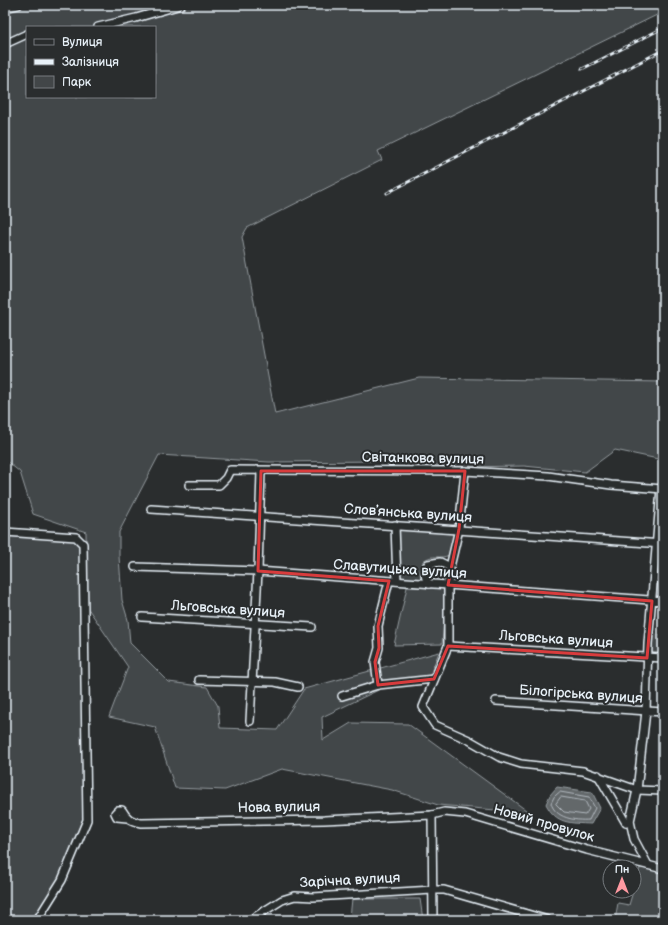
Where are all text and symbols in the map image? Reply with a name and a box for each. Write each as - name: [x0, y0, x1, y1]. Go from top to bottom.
- legend: [26, 26, 156, 98]
- text: Вулиця: [62, 35, 103, 50]
- text: Залізниця: [62, 55, 119, 70]
- text: Парк: [62, 75, 92, 90]
- street label: Світанкова вулиця: [362, 448, 484, 468]
- street label: Словʼянська вулиця: [343, 500, 473, 526]
- street label: Славутицька вулиця: [333, 556, 468, 582]
- street label: Льговська вулиця: [169, 596, 286, 621]
- street label: Льговська вулиця: [497, 626, 614, 651]
- street label: Білогірська вулиця: [519, 681, 644, 707]
- street label: Нова вулиця: [238, 798, 321, 816]
- street label: Новий провулок: [491, 800, 597, 846]
- north arrow: [602, 859, 642, 899]
- text: Пн: [615, 863, 629, 876]
- street label: Зарічна вулиця: [299, 869, 401, 891]

